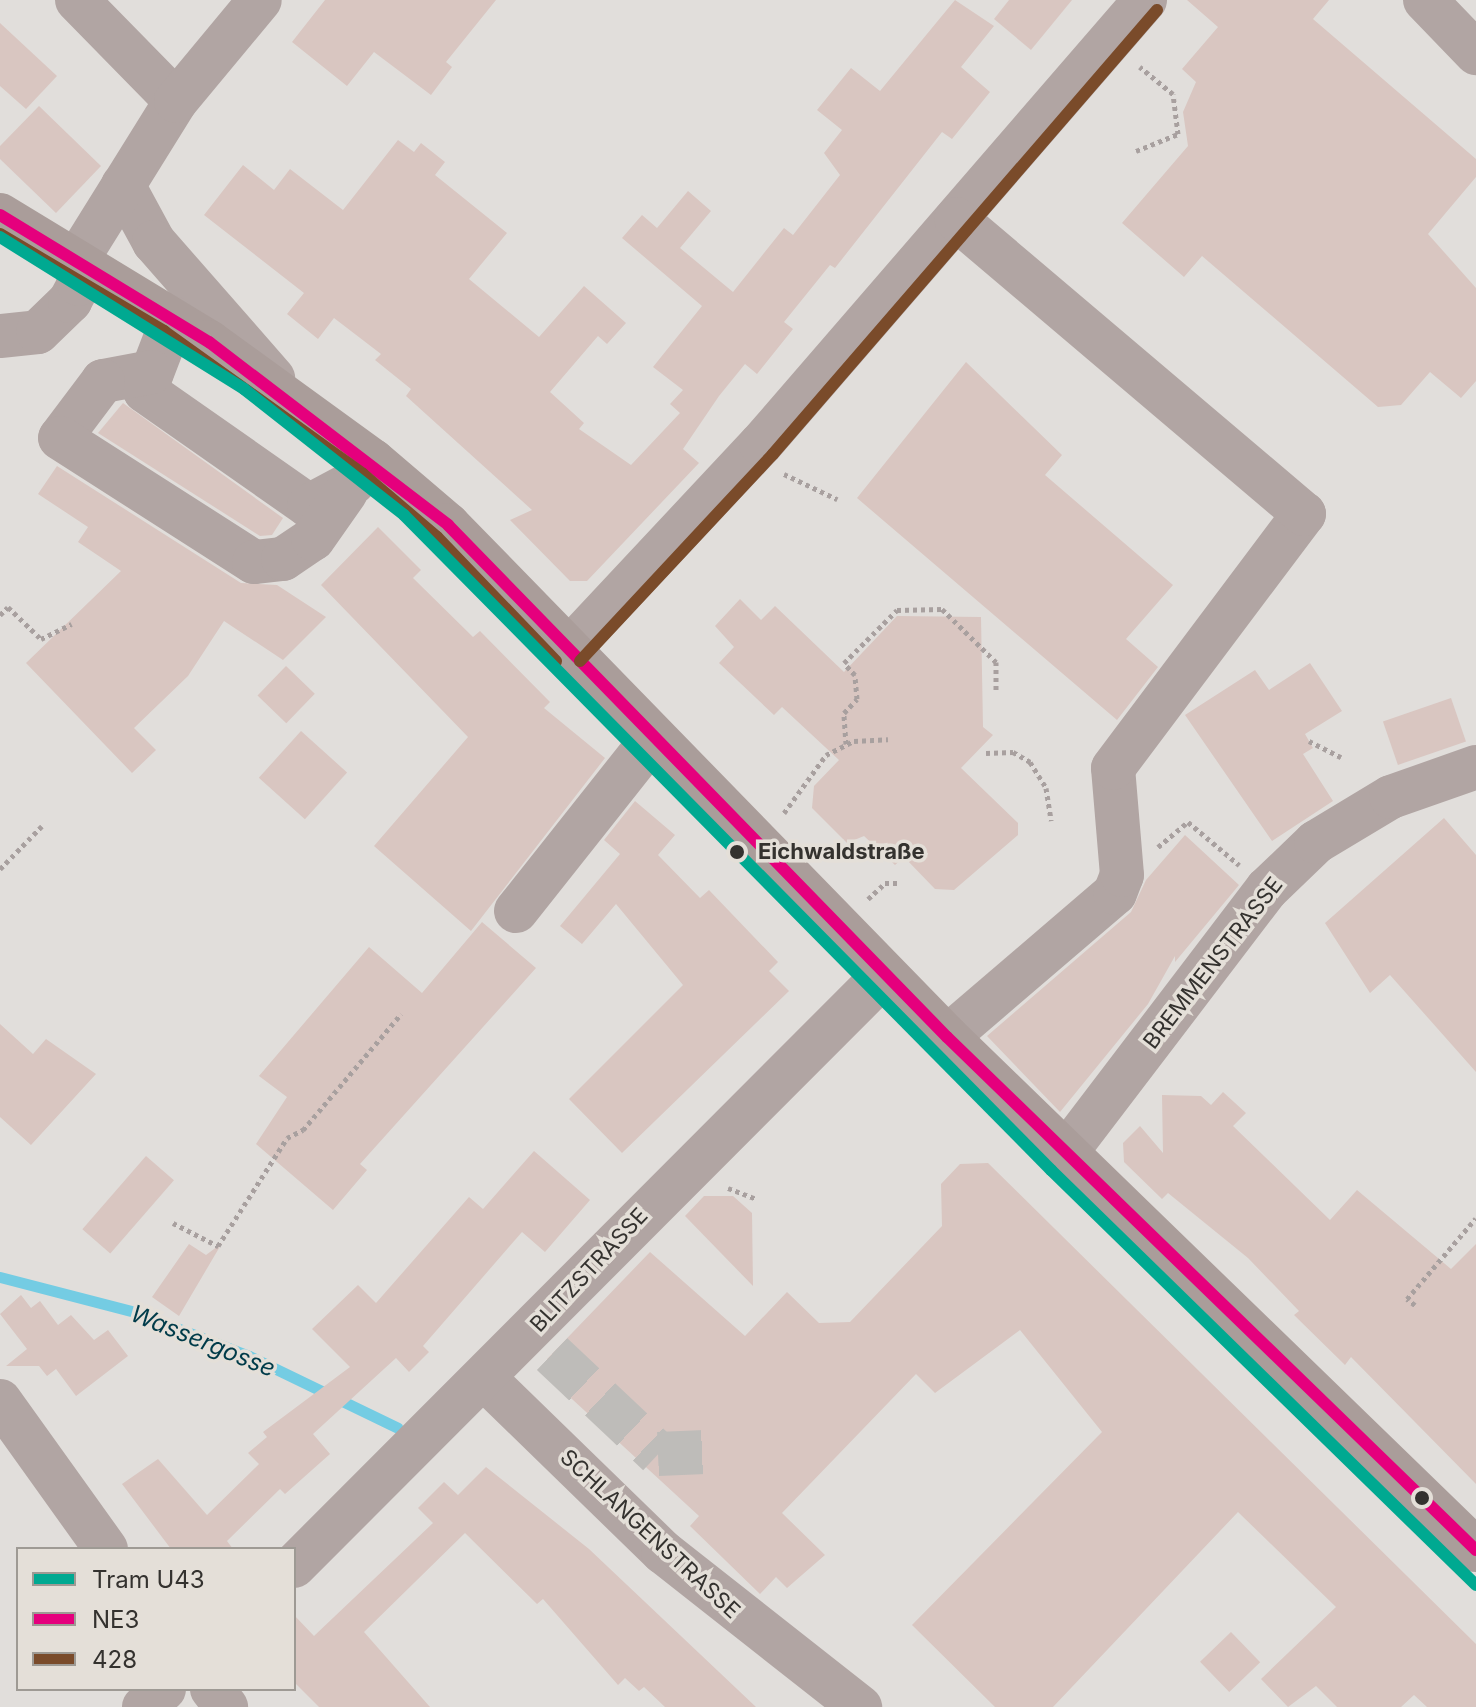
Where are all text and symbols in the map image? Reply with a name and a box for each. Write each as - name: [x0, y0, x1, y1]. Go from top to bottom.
- marker: Eichwaldstraße: [723, 838, 751, 866]
- place label: Eichwaldstraße: [758, 839, 925, 865]
- street label: BREMMENSTRASSE: [1138, 872, 1288, 1054]
- street label: BLITZSTRASSE: [525, 1203, 653, 1337]
- water label: Wassergosse: [127, 1299, 279, 1383]
- street label: SCHLANGENSTRASSE: [555, 1444, 745, 1624]
- unlabelled marker: [1414, 1490, 1430, 1506]
- legend: [16, 1547, 296, 1691]
- text: Tram U43: [92, 1565, 205, 1594]
- text: NE3: [92, 1605, 139, 1634]
- text: 428: [92, 1645, 137, 1674]

